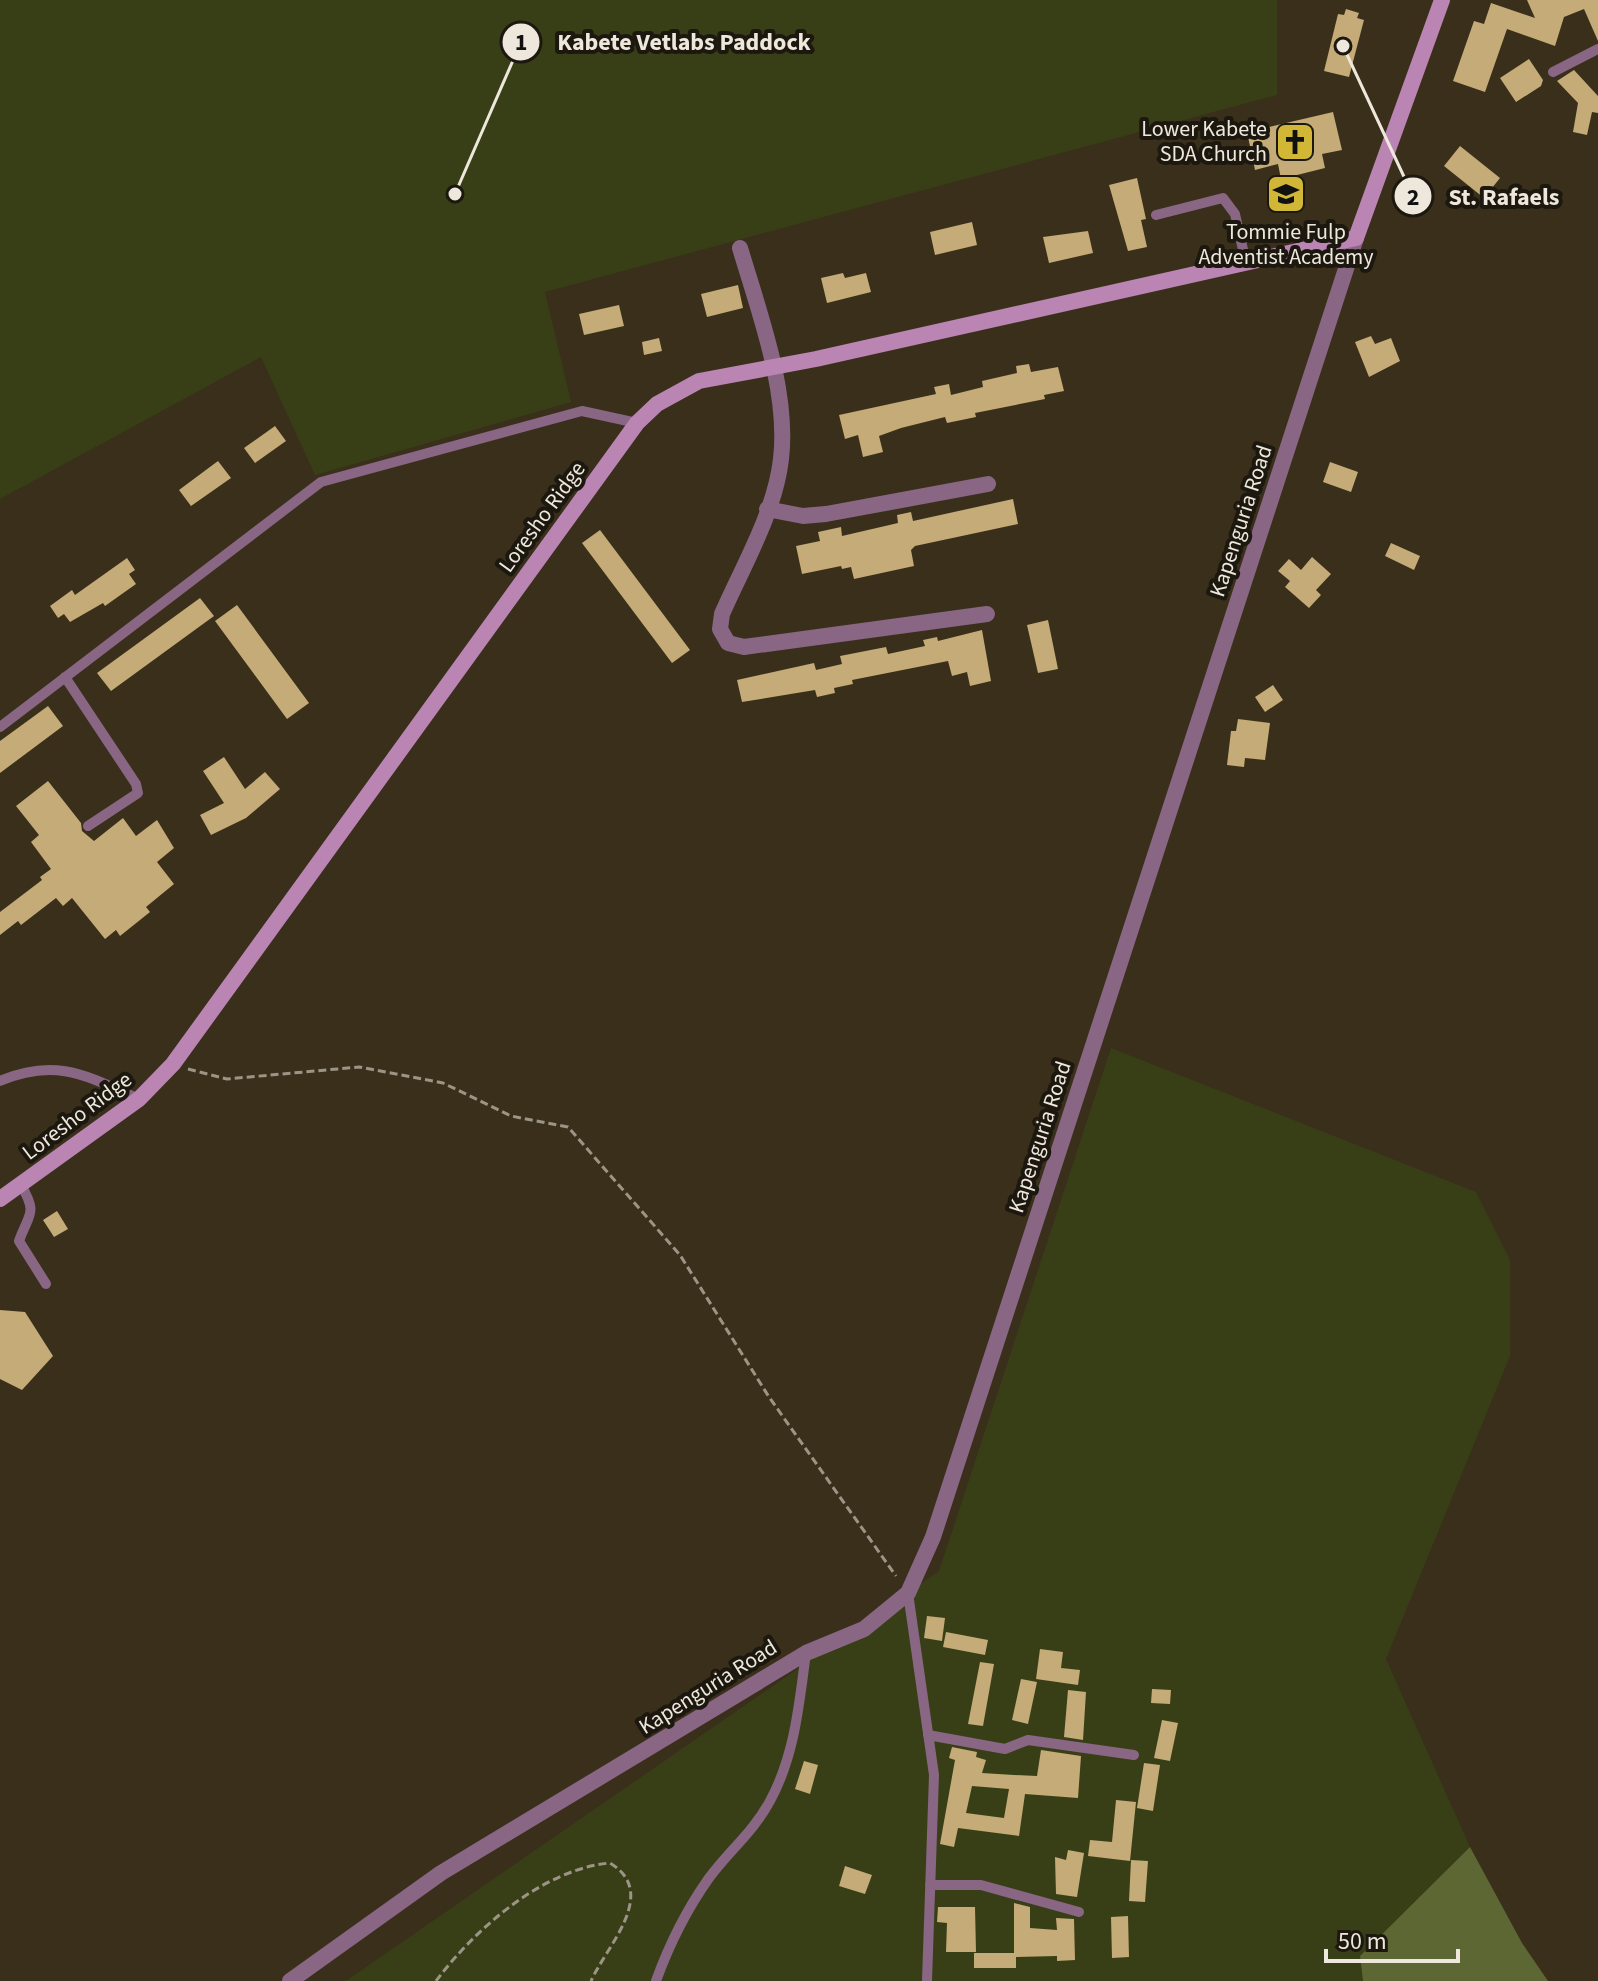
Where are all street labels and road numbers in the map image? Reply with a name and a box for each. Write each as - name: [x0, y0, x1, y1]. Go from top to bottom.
- street label: Kapenguria Road: [1201, 441, 1281, 601]
- street label: Loresho Ridge: [491, 455, 593, 579]
- street label: Kapenguria Road: [1000, 1057, 1080, 1217]
- street label: Loresho Ridge: [15, 1064, 139, 1168]
- street label: Kapenguria Road: [633, 1632, 783, 1742]

